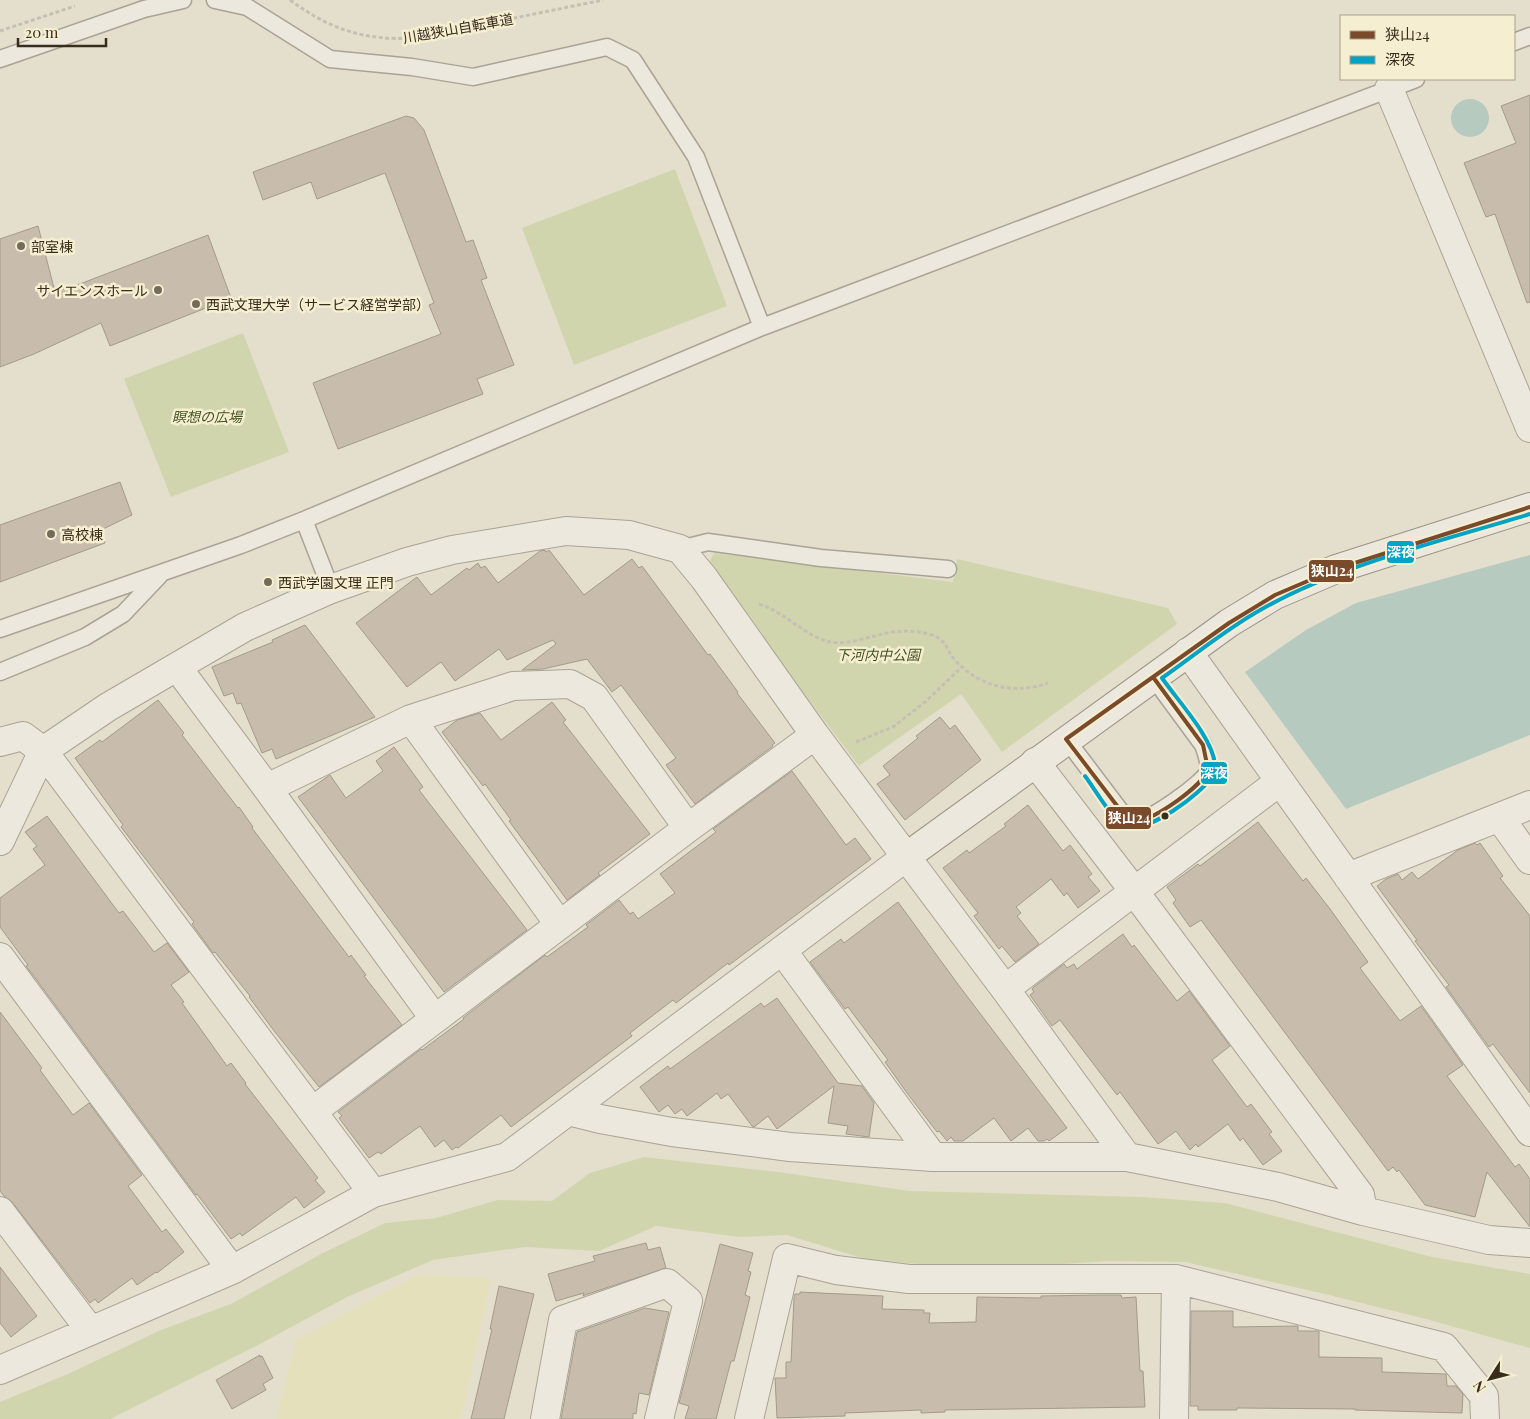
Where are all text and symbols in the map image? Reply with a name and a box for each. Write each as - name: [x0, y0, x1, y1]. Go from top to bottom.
- street label: 川越狭山自転車道: [401, 9, 515, 47]
- scale bar: [18, 15, 105, 47]
- legend: [1340, 15, 1515, 80]
- text: 20 m: [25, 22, 59, 42]
- text: 狭山24: [1385, 24, 1430, 44]
- text: 深夜: [1385, 49, 1415, 69]
- place label: 部室棟: [31, 237, 73, 256]
- marker: 部室棟: [15, 240, 27, 252]
- place label: サイエンスホール: [36, 281, 148, 300]
- marker: サイエンスホール: [152, 284, 164, 296]
- place label: 西武文理大学（サービス経営学部）: [206, 295, 430, 314]
- marker: 西武文理大学（サービス経営学部）: [190, 298, 202, 310]
- park label: 瞑想の広場: [172, 407, 244, 426]
- place label: 高校棟: [61, 525, 103, 544]
- marker: 高校棟: [45, 528, 57, 540]
- line badge: 深夜: [1386, 540, 1415, 564]
- text: 深夜: [1387, 542, 1415, 561]
- line badge: 狭山24: [1308, 559, 1355, 583]
- text: 狭山24: [1311, 561, 1353, 580]
- place label: 西武学園文理 正門: [278, 573, 394, 592]
- marker: 西武学園文理 正門: [262, 576, 274, 588]
- park label: 下河内中公園: [836, 645, 922, 664]
- line badge: 深夜: [1200, 761, 1228, 785]
- text: 深夜: [1200, 763, 1228, 782]
- line badge: 狭山24: [1105, 806, 1152, 830]
- text: 狭山24: [1108, 808, 1150, 827]
- unlabelled marker: [1160, 811, 1170, 821]
- north arrow: [1465, 1354, 1515, 1404]
- text: N: [1468, 1377, 1490, 1397]

